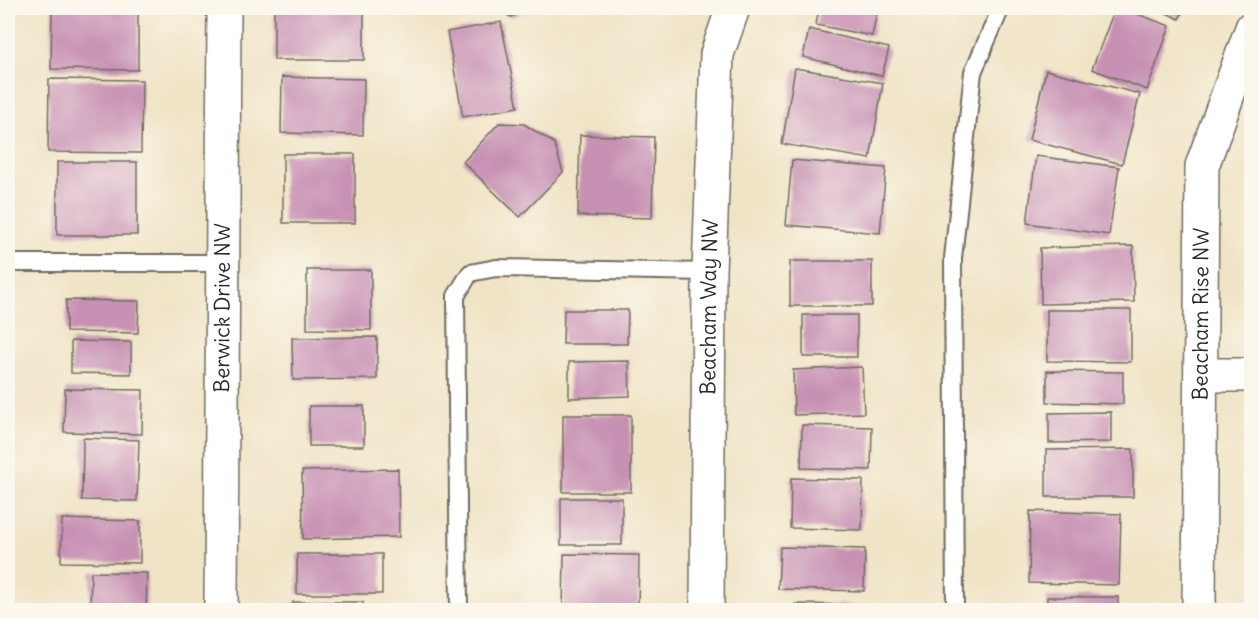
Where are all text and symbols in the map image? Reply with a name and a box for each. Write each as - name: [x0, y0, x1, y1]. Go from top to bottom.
- street label: Beacham Way NW: [694, 218, 724, 395]
- street label: Berwick Drive NW: [208, 223, 236, 393]
- street label: Beacham Rise NW: [1186, 228, 1215, 400]

